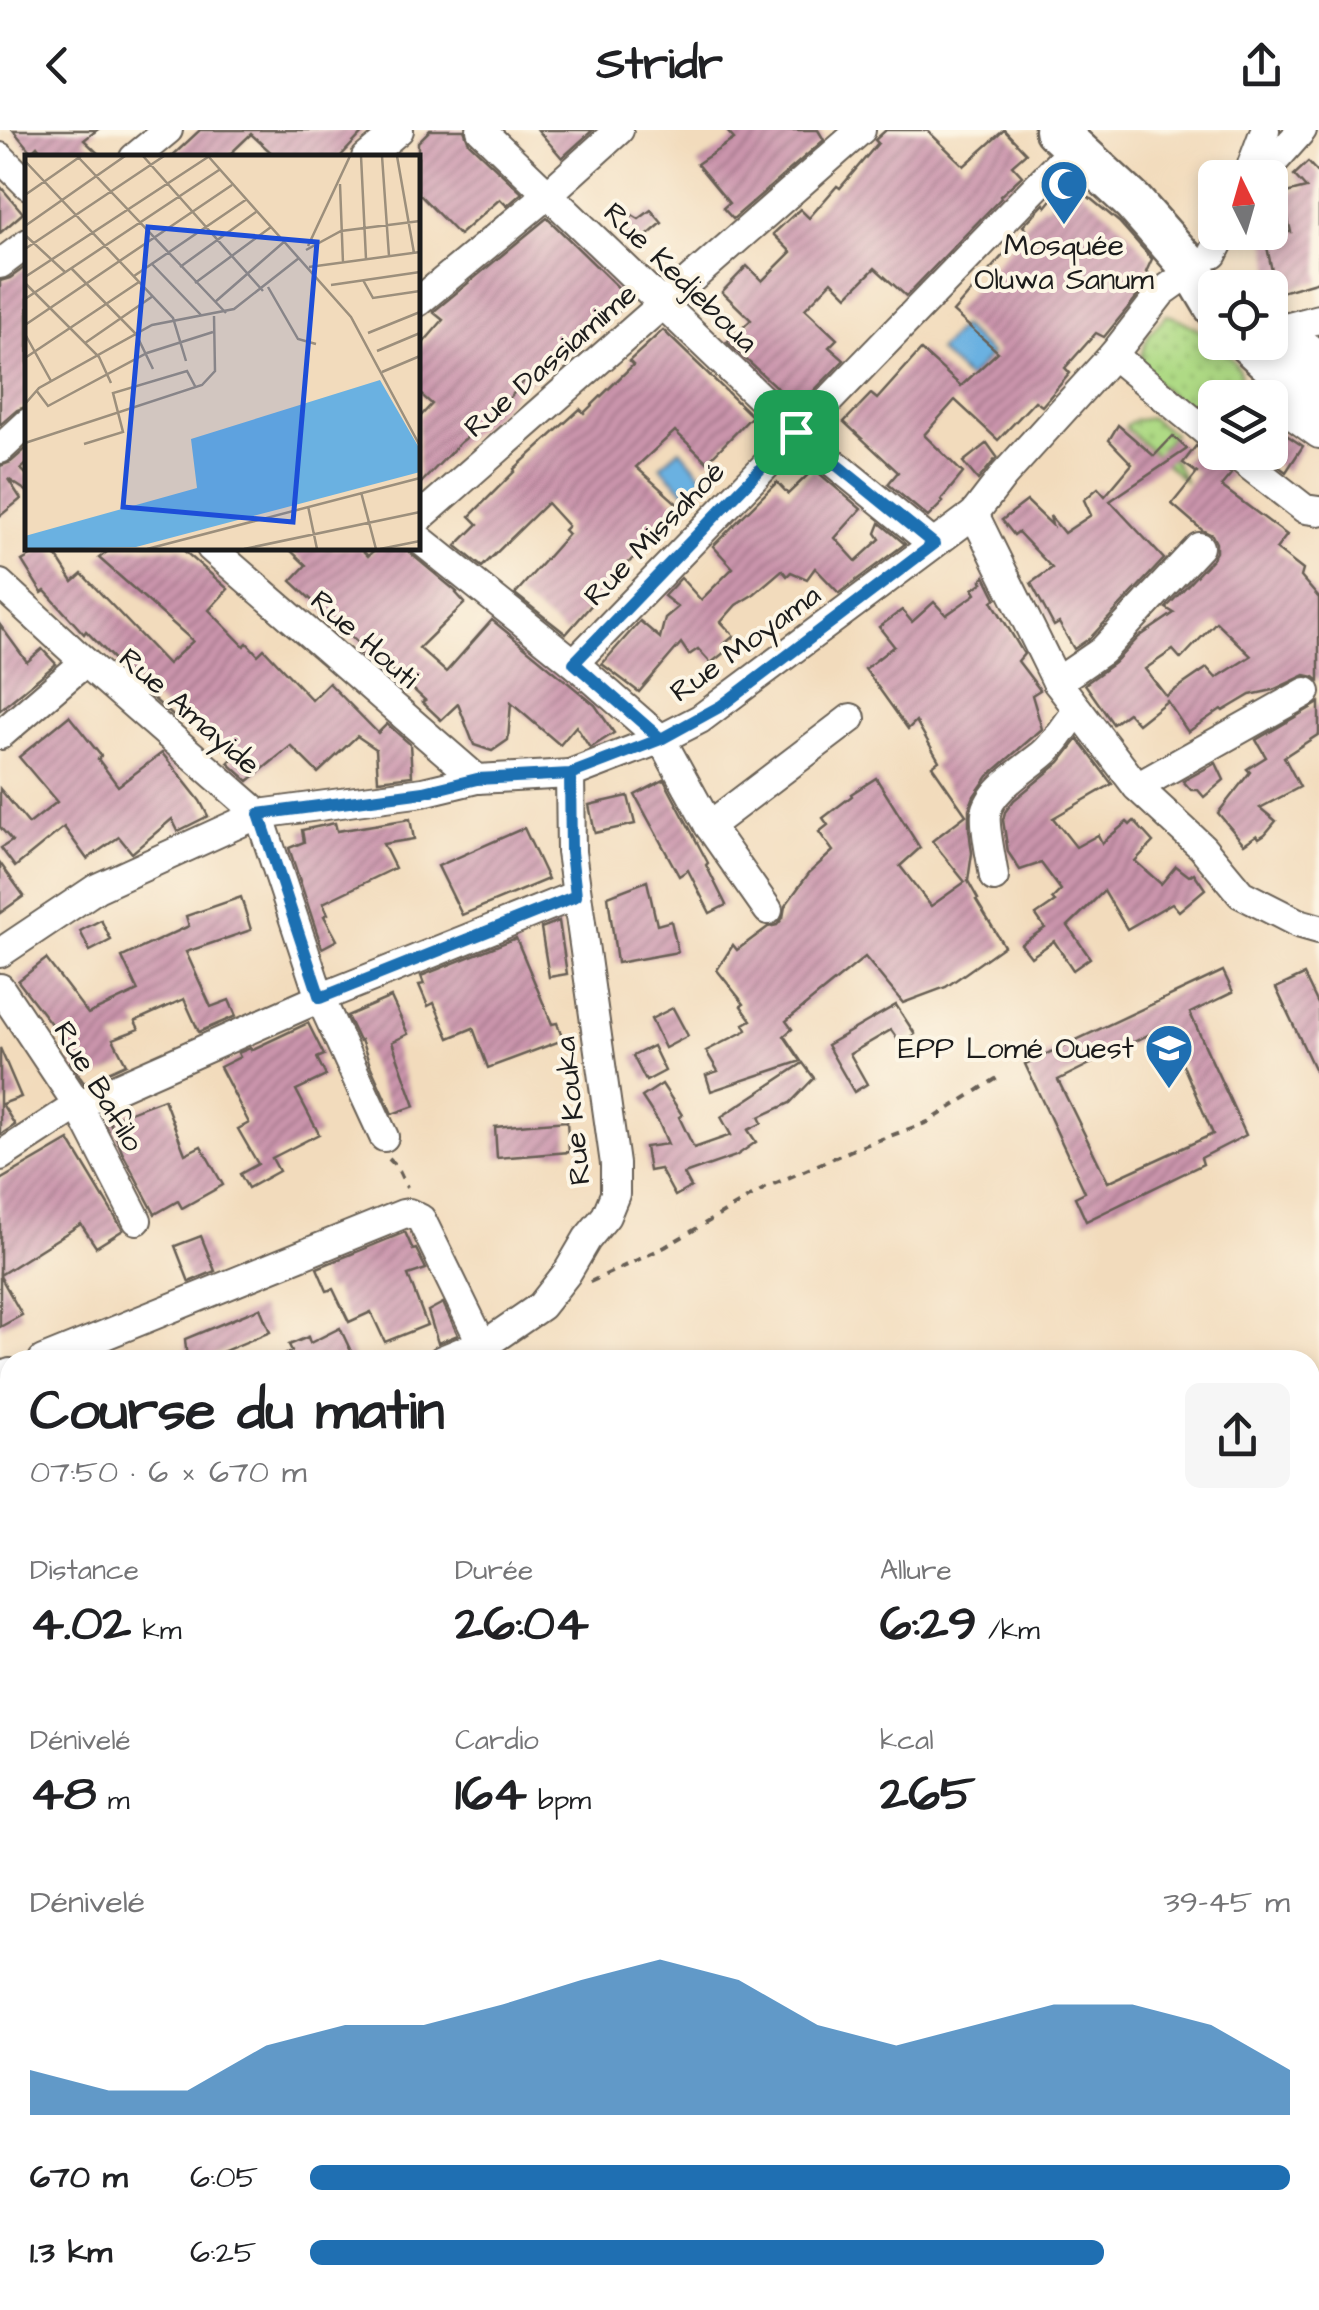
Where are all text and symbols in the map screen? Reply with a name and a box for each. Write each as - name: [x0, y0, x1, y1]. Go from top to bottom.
- text: Stridr: [596, 34, 723, 96]
- icon: back: [30, 38, 85, 93]
- icon: share: [1234, 38, 1289, 93]
- inset map: [25, 155, 420, 550]
- mosque icon: Mosquée Oluwa Sanum: [1038, 158, 1090, 226]
- north arrow: [1198, 160, 1288, 250]
- map controls: [1198, 160, 1288, 470]
- street label: Rue Kedjeboua: [594, 193, 767, 362]
- place label: Mosquée Oluwa Sanum: [974, 225, 1154, 301]
- button: locate: [1198, 270, 1288, 360]
- street label: Rue Dassiamime: [455, 274, 646, 448]
- button: layers: [1198, 380, 1288, 470]
- pin: [754, 390, 839, 475]
- icon: arrive: [769, 405, 824, 460]
- street label: Rue Missahoé: [574, 452, 735, 616]
- street label: Rue Moyama: [662, 575, 830, 714]
- street label: Rue Houti: [301, 581, 428, 699]
- street label: Rue Amayide: [109, 638, 269, 786]
- street label: Rue Bafilo: [43, 1013, 154, 1160]
- school or university icon: EPP Lomé Ouest: [1143, 1022, 1195, 1090]
- place label: EPP Lomé Ouest: [898, 1028, 1134, 1070]
- street label: Rue Kouka: [544, 1035, 602, 1187]
- text: Course du matin: [30, 1374, 445, 1450]
- button: share: [1185, 1383, 1290, 1488]
- text: 07:50 · 6 × 670 m: [30, 1450, 307, 1495]
- text: Distance: [30, 1551, 139, 1590]
- text: Durée: [455, 1551, 533, 1590]
- text: Allure: [880, 1551, 952, 1590]
- text: 4.02: [30, 1590, 131, 1659]
- text: 26:04: [455, 1590, 589, 1659]
- text: 6:29: [880, 1590, 977, 1659]
- text: km: [131, 1611, 181, 1650]
- text: /km: [977, 1611, 1040, 1650]
- text: Dénivelé: [30, 1721, 131, 1760]
- text: Cardio: [455, 1721, 539, 1760]
- text: kcal: [880, 1721, 934, 1760]
- text: 48: [30, 1760, 96, 1829]
- text: 164: [455, 1760, 527, 1829]
- text: 265: [880, 1760, 975, 1829]
- text: m: [96, 1781, 129, 1820]
- text: bpm: [527, 1781, 591, 1820]
- text: Dénivelé: [30, 1880, 145, 1925]
- text: 39–45 m: [1163, 1880, 1290, 1925]
- text: 670 m: [30, 2155, 128, 2200]
- text: 6:05: [190, 2155, 258, 2200]
- text: 1.3 km: [30, 2230, 112, 2275]
- text: 6:25: [190, 2230, 256, 2275]

